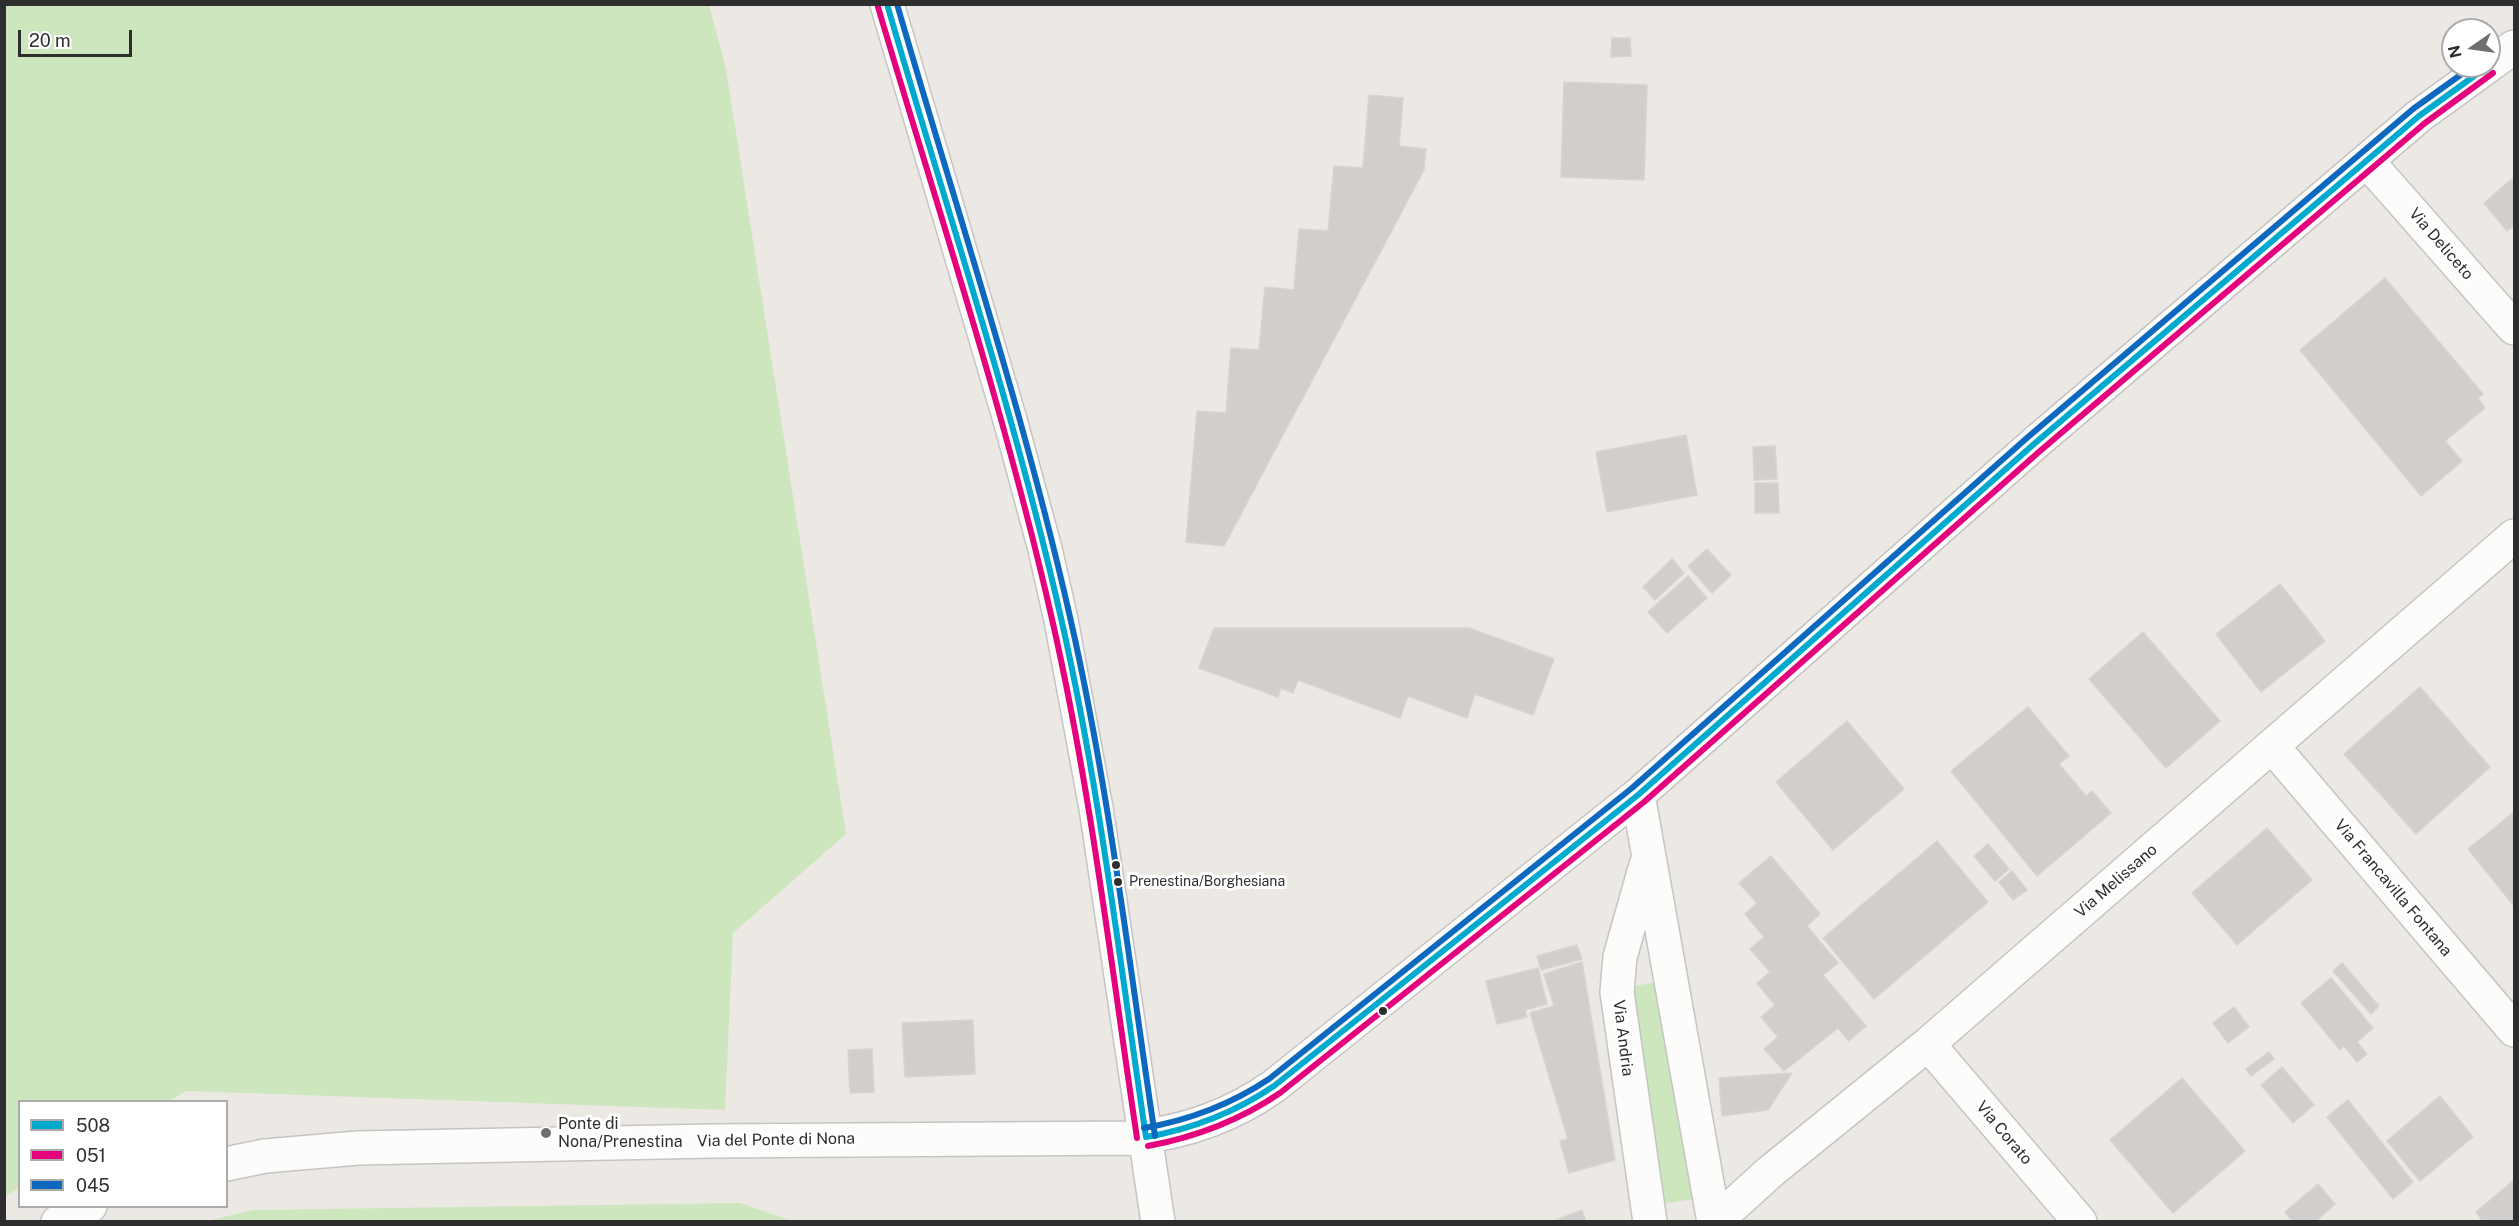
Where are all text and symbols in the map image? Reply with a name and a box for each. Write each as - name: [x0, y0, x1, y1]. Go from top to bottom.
- scale bar: [21, 18, 135, 56]
- north arrow: [2441, 18, 2501, 78]
- text: 20 m: [29, 30, 71, 51]
- text: N: [2444, 43, 2466, 60]
- street label: Via Deliceto: [2405, 204, 2477, 284]
- street label: Via Francavilla Fontana: [2330, 816, 2456, 960]
- street label: Via Melissano: [2071, 840, 2161, 922]
- unlabelled marker: [1110, 859, 1122, 871]
- place label: Prenestina/Borghesiana: [1129, 874, 1285, 890]
- marker: Prenestina/Borghesiana: [1112, 876, 1124, 888]
- street label: Via Andria: [1609, 999, 1637, 1077]
- unlabelled marker: [1377, 1005, 1389, 1017]
- street label: Via Corato: [1972, 1097, 2036, 1169]
- legend: [18, 1100, 228, 1208]
- place label: Ponte di Nona/Prenestina: [558, 1114, 683, 1152]
- text: 508: [76, 1115, 110, 1136]
- marker: Ponte di Nona/Prenestina: [539, 1126, 553, 1140]
- street label: Via del Ponte di Nona: [697, 1129, 855, 1151]
- text: 051: [76, 1145, 106, 1166]
- text: 045: [76, 1175, 110, 1196]

